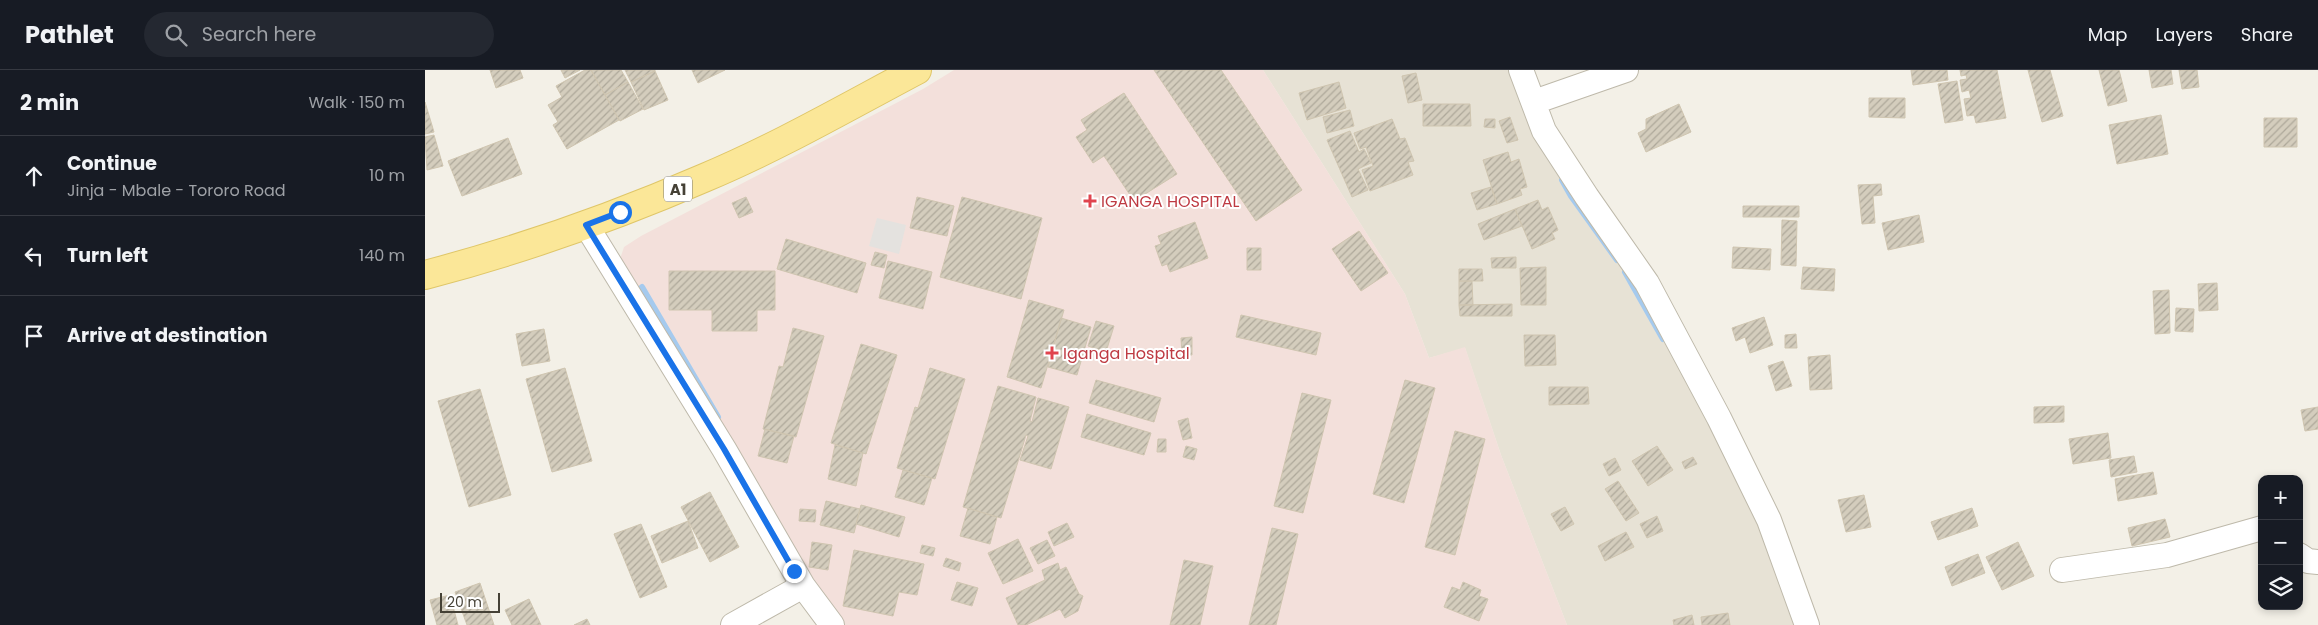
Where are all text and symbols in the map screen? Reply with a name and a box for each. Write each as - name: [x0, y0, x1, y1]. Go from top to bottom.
- search box: [144, 12, 494, 57]
- text: Pathlet: [25, 18, 114, 51]
- icon: search: [162, 21, 190, 49]
- text: Search here: [202, 21, 316, 48]
- text: Map: [2088, 22, 2128, 47]
- text: Layers: [2156, 22, 2213, 47]
- text: Share: [2241, 22, 2293, 47]
- text: 2 min: [20, 88, 79, 117]
- text: Walk · 150 m: [308, 91, 405, 114]
- text: Continue: [67, 150, 157, 177]
- icon: ahead: [20, 162, 48, 190]
- text: 10 m: [369, 164, 405, 187]
- road number: A1: [664, 176, 692, 202]
- text: Jinja - Mbale - Tororo Road: [67, 179, 286, 202]
- place label: IGANGA HOSPITAL: [1101, 190, 1240, 213]
- marker: IGANGA HOSPITAL: [1083, 194, 1097, 208]
- route start: [609, 201, 632, 224]
- icon: left: [20, 242, 48, 270]
- text: Turn left: [67, 242, 148, 269]
- text: 140 m: [359, 244, 405, 267]
- icon: arrive: [20, 322, 48, 350]
- text: Arrive at destination: [67, 322, 268, 349]
- place label: Iganga Hospital: [1063, 342, 1190, 365]
- marker: Iganga Hospital: [1045, 346, 1059, 360]
- map controls: [2258, 475, 2303, 610]
- button: +: [2258, 475, 2303, 520]
- button: −: [2258, 520, 2303, 565]
- route end: [783, 560, 806, 583]
- button: layers: [2258, 565, 2303, 610]
- scale bar: [440, 590, 500, 613]
- text: 20 m: [447, 592, 482, 612]

